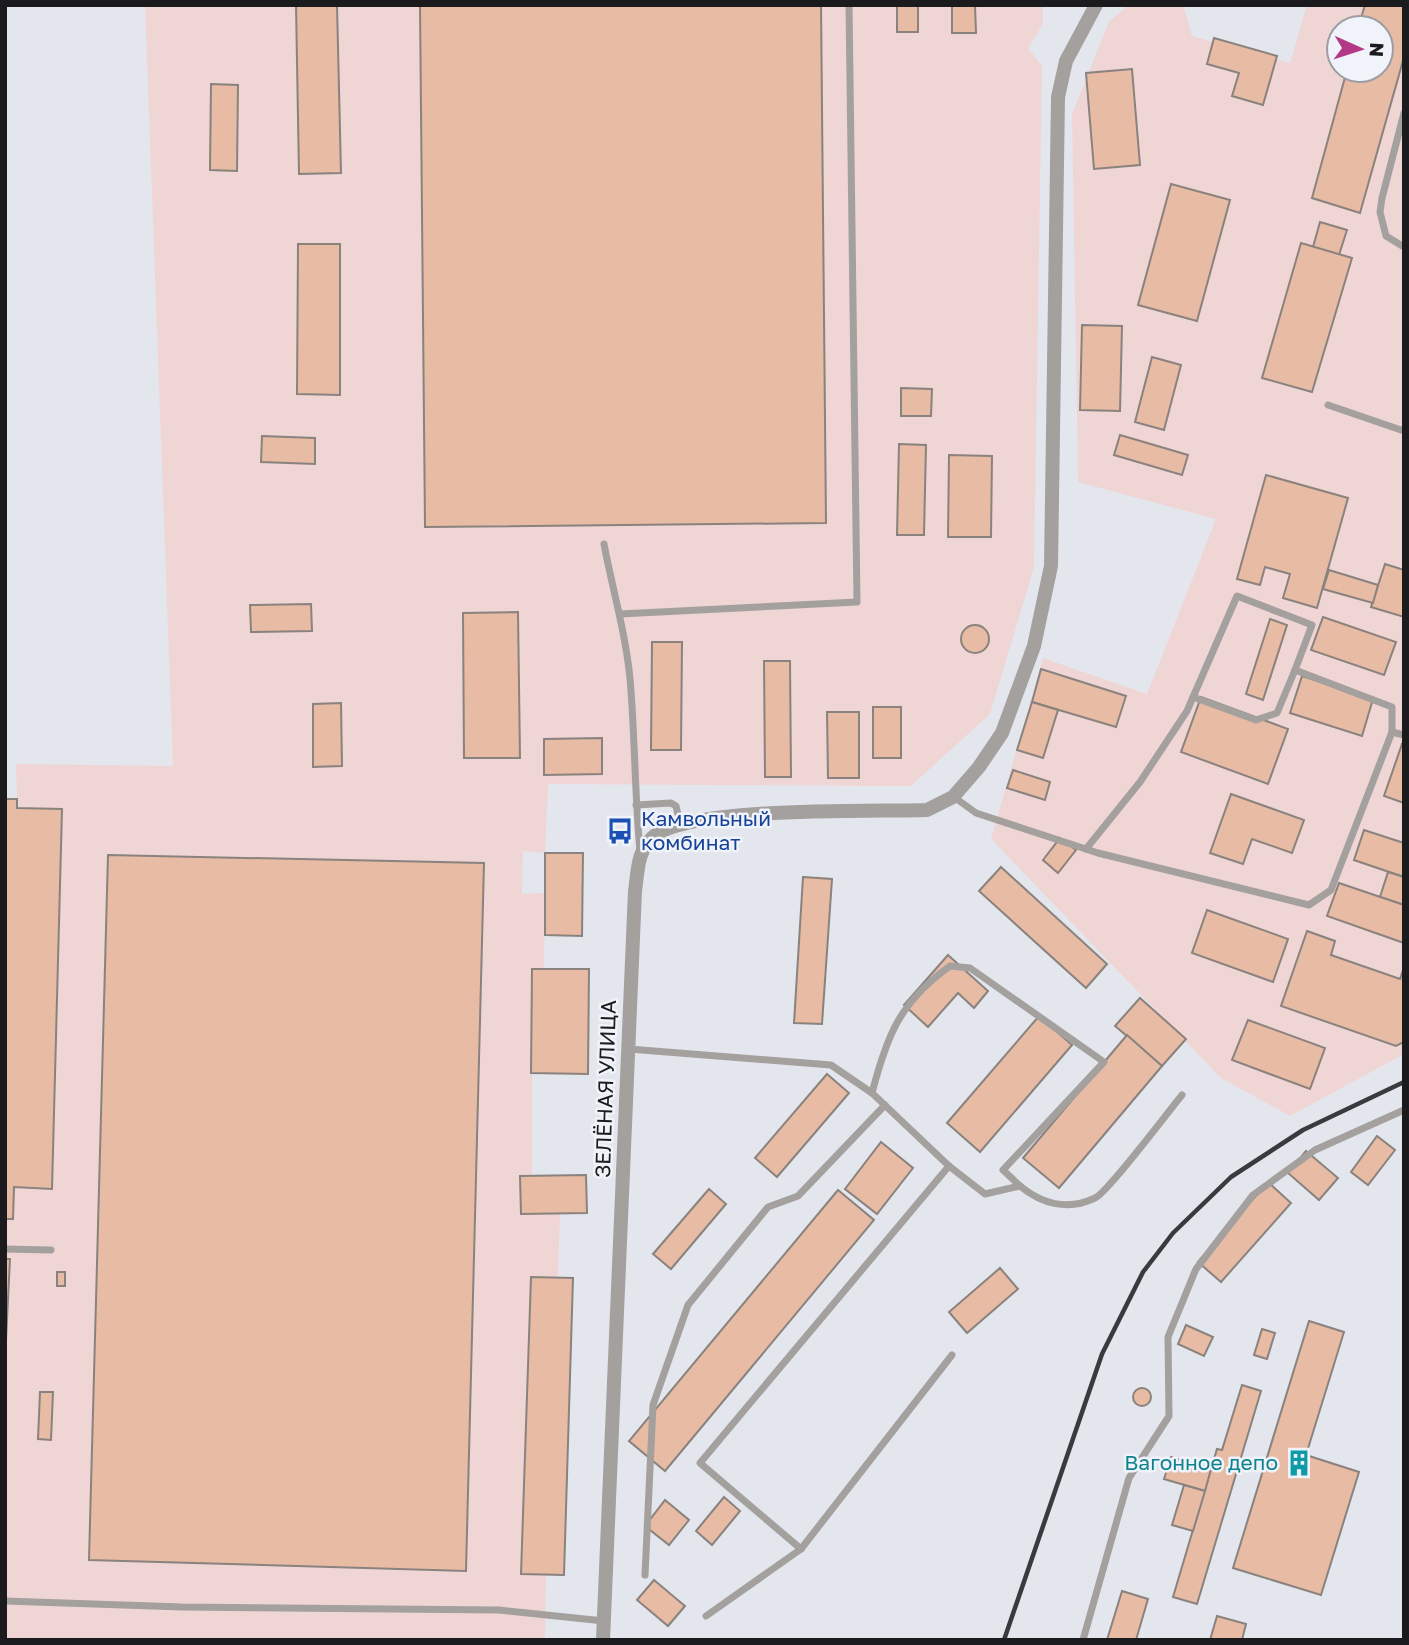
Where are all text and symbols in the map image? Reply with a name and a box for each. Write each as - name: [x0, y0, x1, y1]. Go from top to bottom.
- north arrow: [1325, 14, 1395, 84]
- text: N: [1366, 42, 1389, 58]
- place label: Камвольный комбинат: [641, 805, 771, 855]
- bus stop icon: Камвольный комбинат: [605, 816, 635, 846]
- street label: ЗЕЛЁНАЯ УЛИЦА: [589, 999, 621, 1179]
- building icon: Вагонное депо: [1284, 1448, 1314, 1478]
- place label: Вагонное депо: [1124, 1449, 1278, 1475]

